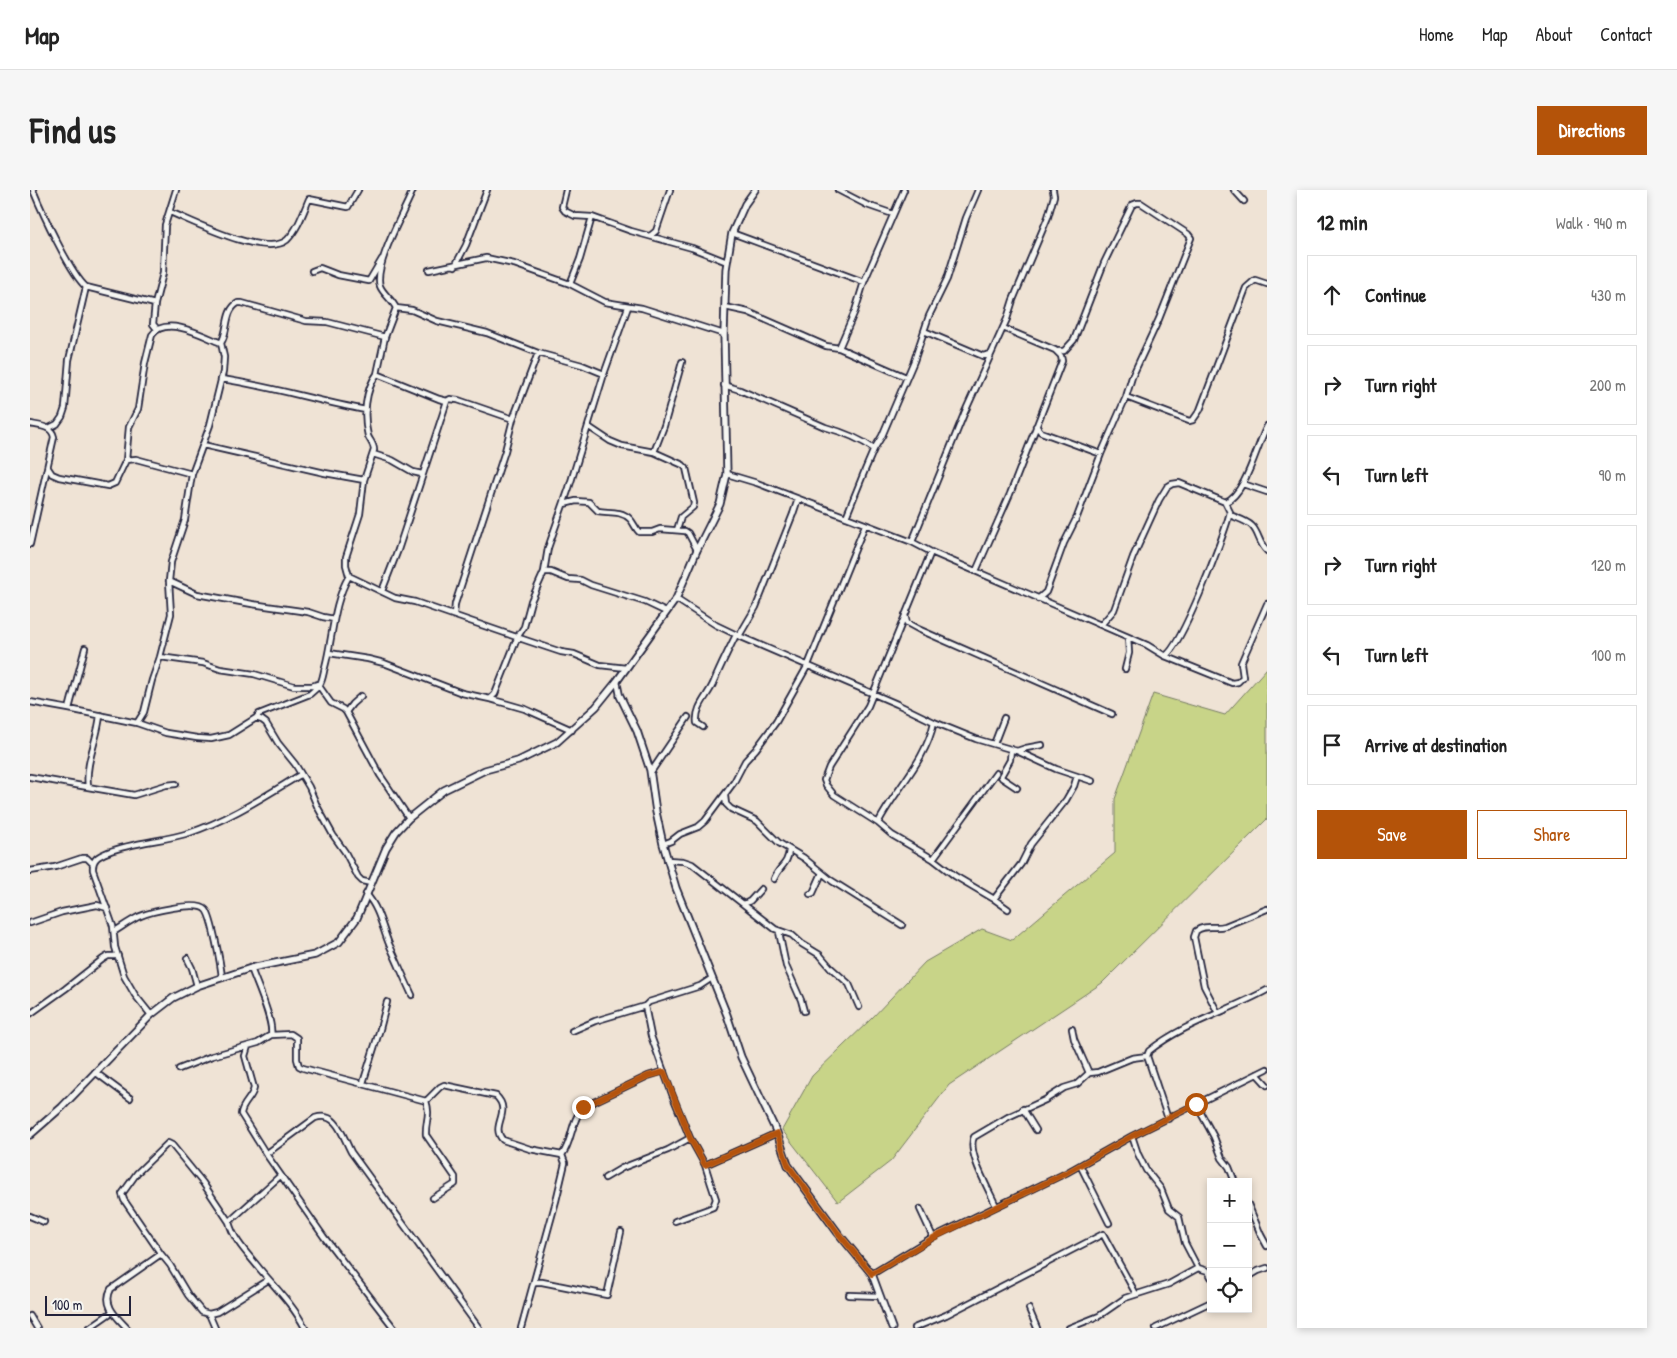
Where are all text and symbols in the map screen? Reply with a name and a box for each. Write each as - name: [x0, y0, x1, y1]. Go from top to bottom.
- text: Map: [25, 19, 59, 51]
- text: Home: [1419, 22, 1454, 47]
- text: Map: [1482, 22, 1507, 47]
- text: About: [1535, 22, 1572, 47]
- text: Contact: [1600, 22, 1652, 47]
- button: Directions: [1537, 106, 1647, 155]
- text: Find us: [30, 107, 116, 154]
- text: 12 min: [1317, 208, 1368, 237]
- text: Walk · 940 m: [1556, 212, 1627, 234]
- icon: ahead: [1318, 281, 1346, 309]
- text: Continue: [1365, 282, 1426, 308]
- text: 430 m: [1591, 284, 1626, 306]
- icon: right: [1318, 371, 1346, 399]
- text: Turn right: [1365, 372, 1436, 398]
- text: 200 m: [1590, 374, 1626, 396]
- icon: left: [1318, 461, 1346, 489]
- text: Turn left: [1365, 462, 1428, 488]
- text: 90 m: [1598, 464, 1626, 486]
- icon: right: [1318, 551, 1346, 579]
- text: Turn right: [1365, 552, 1436, 578]
- text: 120 m: [1591, 554, 1626, 576]
- icon: left: [1318, 641, 1346, 669]
- text: Turn left: [1365, 642, 1428, 668]
- text: 100 m: [1591, 644, 1626, 666]
- icon: arrive: [1318, 731, 1346, 759]
- text: Arrive at destination: [1365, 732, 1507, 758]
- button: Save: [1317, 810, 1467, 859]
- button: Share: [1477, 810, 1627, 859]
- route start: [1185, 1093, 1208, 1116]
- route end: [572, 1096, 595, 1119]
- map controls: [1207, 1178, 1252, 1313]
- button: +: [1207, 1178, 1252, 1223]
- button: −: [1207, 1223, 1252, 1268]
- button: locate: [1207, 1268, 1252, 1313]
- scale bar: [45, 1293, 131, 1316]
- text: 100 m: [52, 1295, 82, 1314]

